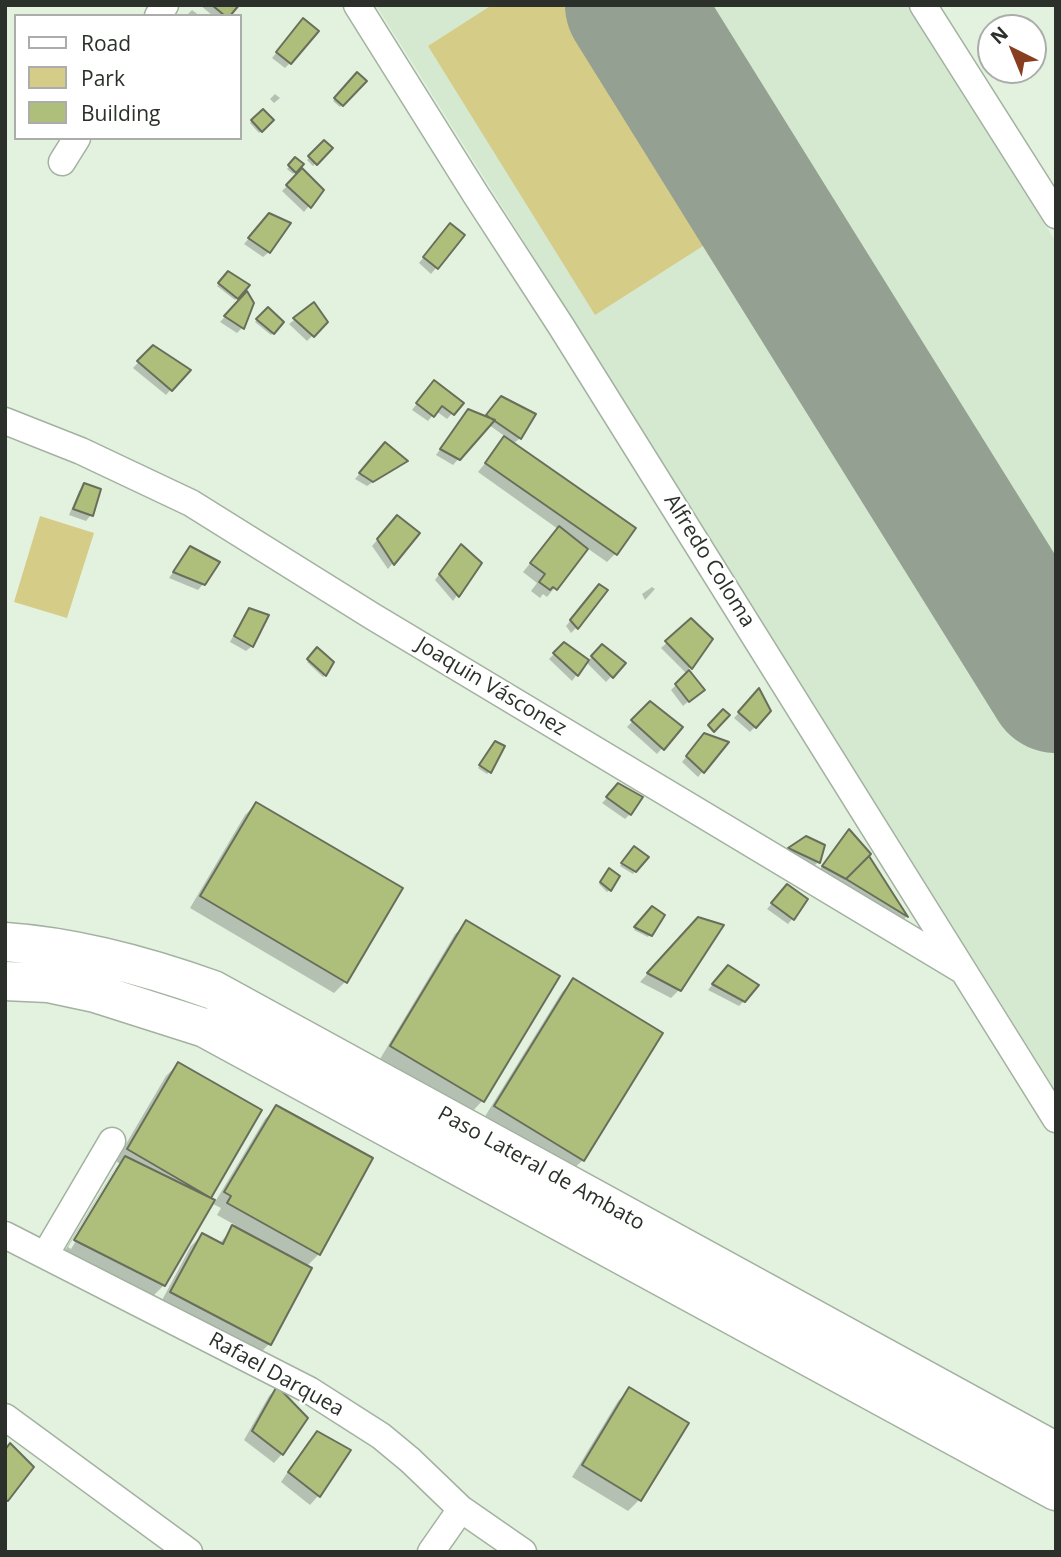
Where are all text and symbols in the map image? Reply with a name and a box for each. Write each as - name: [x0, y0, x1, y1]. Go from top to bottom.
- legend: [14, 14, 242, 140]
- north arrow: [977, 14, 1047, 84]
- text: N: [985, 20, 1014, 50]
- text: Road: [81, 29, 131, 57]
- text: Park: [81, 64, 125, 92]
- text: Building: [81, 99, 160, 127]
- street label: Alfredo Coloma: [658, 490, 760, 632]
- street label: Joaquin Vásconez: [411, 632, 571, 742]
- street label: Paso Lateral de Ambato: [433, 1102, 649, 1236]
- street label: Rafael Darquea: [204, 1327, 348, 1423]

